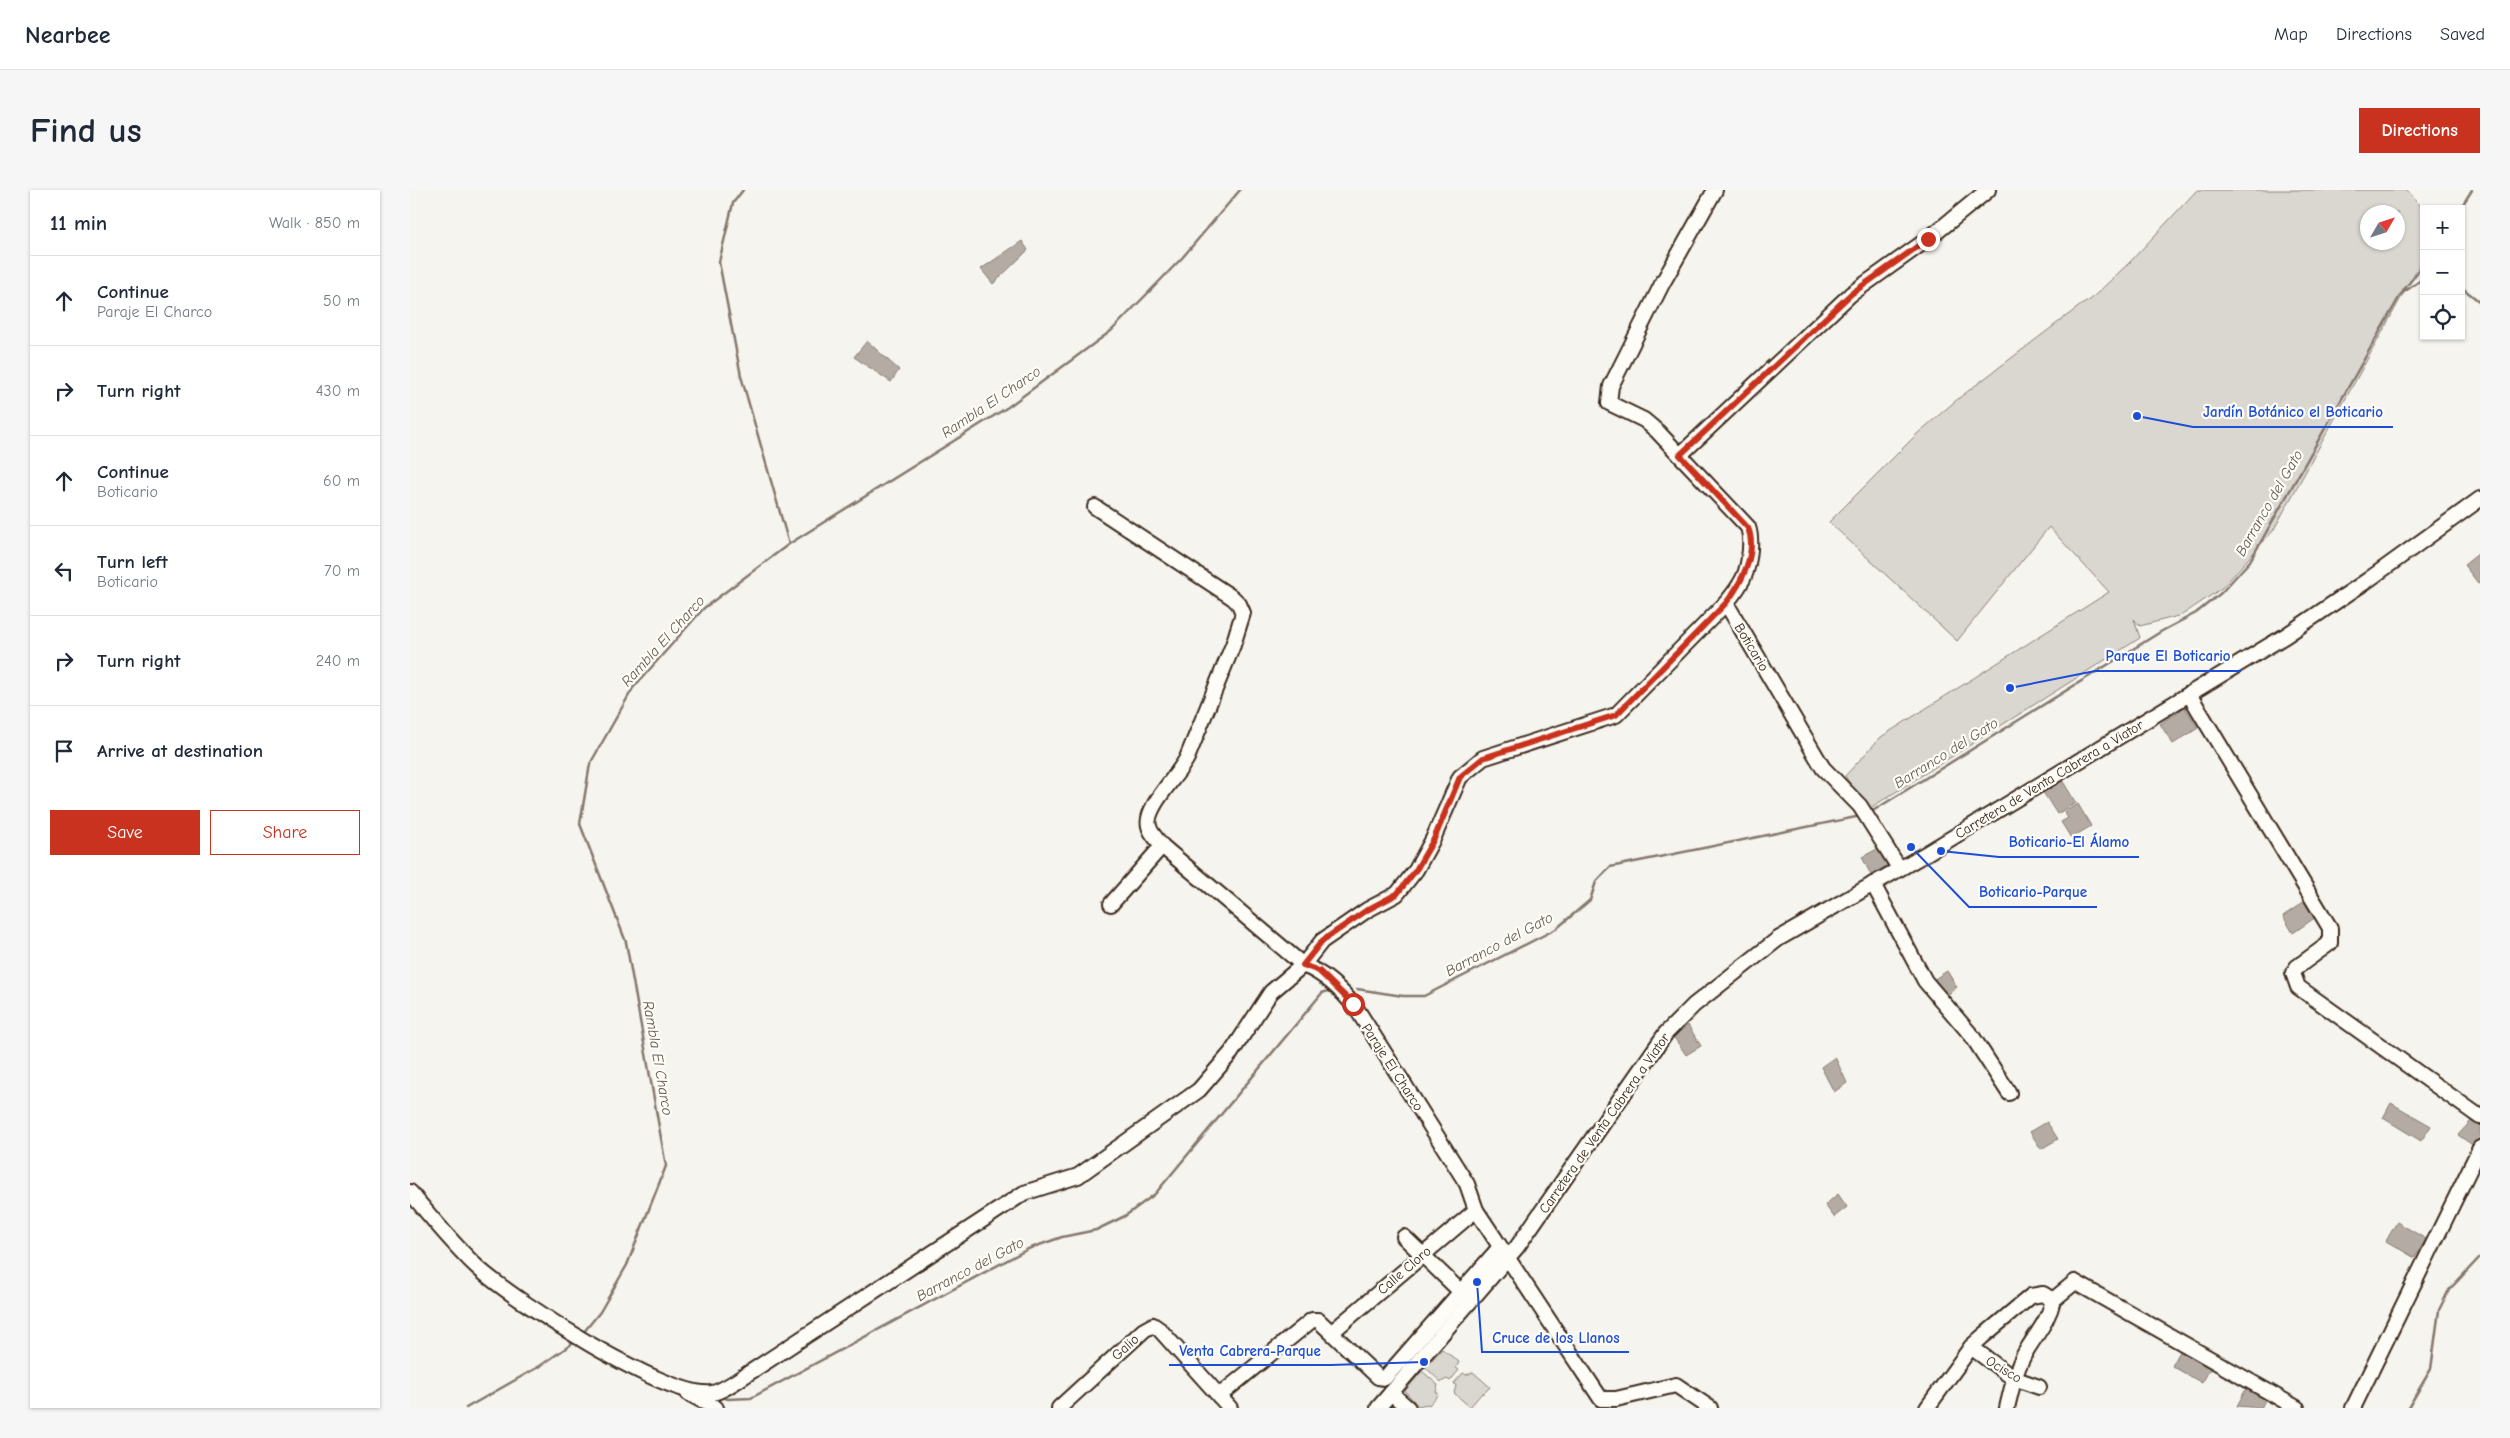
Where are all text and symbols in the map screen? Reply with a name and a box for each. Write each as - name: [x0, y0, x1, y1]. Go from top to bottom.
- text: Nearbee: [25, 21, 110, 49]
- text: Map: [2274, 24, 2308, 45]
- text: Directions: [2336, 24, 2412, 45]
- text: Saved: [2440, 24, 2485, 45]
- button: Directions: [2359, 108, 2480, 153]
- text: Find us: [30, 110, 142, 151]
- north arrow: [2360, 205, 2405, 250]
- map controls: [2420, 205, 2465, 340]
- button: +: [2420, 205, 2465, 250]
- text: 11 min: [50, 211, 107, 235]
- text: Walk · 850 m: [269, 214, 360, 232]
- route end: [1917, 228, 1940, 251]
- button: −: [2420, 250, 2465, 295]
- text: Continue: [97, 281, 169, 303]
- icon: ahead: [50, 287, 78, 315]
- text: 50 m: [323, 292, 360, 310]
- button: locate: [2420, 295, 2465, 340]
- text: Paraje El Charco: [97, 303, 212, 321]
- water label: Rambla El Charco: [938, 362, 1044, 442]
- icon: right: [50, 377, 78, 405]
- text: Turn right: [97, 380, 181, 402]
- text: 430 m: [316, 382, 360, 400]
- callout: Jardín Botánico el Boticario: [2193, 397, 2393, 427]
- text: Jardín Botánico el Boticario: [2203, 403, 2383, 421]
- water label: Barranco del Gato: [2231, 447, 2307, 559]
- text: Continue: [97, 461, 169, 483]
- icon: ahead: [50, 467, 78, 495]
- text: 60 m: [323, 472, 360, 490]
- text: Boticario: [97, 483, 158, 501]
- text: Turn left: [97, 551, 168, 573]
- icon: left: [50, 557, 78, 585]
- text: 70 m: [324, 562, 360, 580]
- text: Boticario: [97, 573, 158, 591]
- water label: Rambla El Charco: [617, 592, 709, 690]
- street label: Boticario: [1731, 620, 1773, 674]
- callout: Parque El Boticario: [2095, 641, 2241, 671]
- icon: right: [50, 647, 78, 675]
- text: Parque El Boticario: [2105, 647, 2231, 665]
- text: Turn right: [97, 650, 181, 672]
- text: 240 m: [316, 652, 360, 670]
- water label: Barranco del Gato: [1891, 714, 2001, 792]
- street label: Carretera de Venta Cabrera a Viator: [1952, 716, 2147, 843]
- icon: arrive: [50, 737, 78, 765]
- text: Arrive at destination: [97, 740, 263, 762]
- button: Save: [50, 810, 200, 855]
- button: Share: [210, 810, 360, 855]
- callout: Boticario-El Álamo: [1999, 827, 2139, 857]
- text: Boticario-El Álamo: [2009, 832, 2130, 851]
- callout: Boticario-Parque: [1969, 877, 2097, 907]
- text: Boticario-Parque: [1979, 883, 2087, 901]
- water label: Barranco del Gato: [1442, 908, 1556, 980]
- route start: [1342, 993, 1365, 1016]
- water label: Rambla El Charco: [639, 999, 677, 1117]
- street label: Paraje El Charco: [1358, 1020, 1427, 1114]
- street label: Carretera de Venta Cabrera a Viator: [1535, 1029, 1674, 1217]
- water label: Barranco del Gato: [913, 1233, 1027, 1305]
- street label: Calle Cloro: [1374, 1242, 1435, 1298]
- callout: Cruce de los Llanos: [1482, 1322, 1629, 1352]
- text: Cruce de los Llanos: [1492, 1329, 1620, 1347]
- street label: Galio: [1108, 1331, 1143, 1364]
- callout: Venta Cabrera-Parque: [1169, 1335, 1331, 1365]
- text: Venta Cabrera-Parque: [1179, 1342, 1321, 1360]
- street label: Ocisco: [1983, 1352, 2025, 1387]

